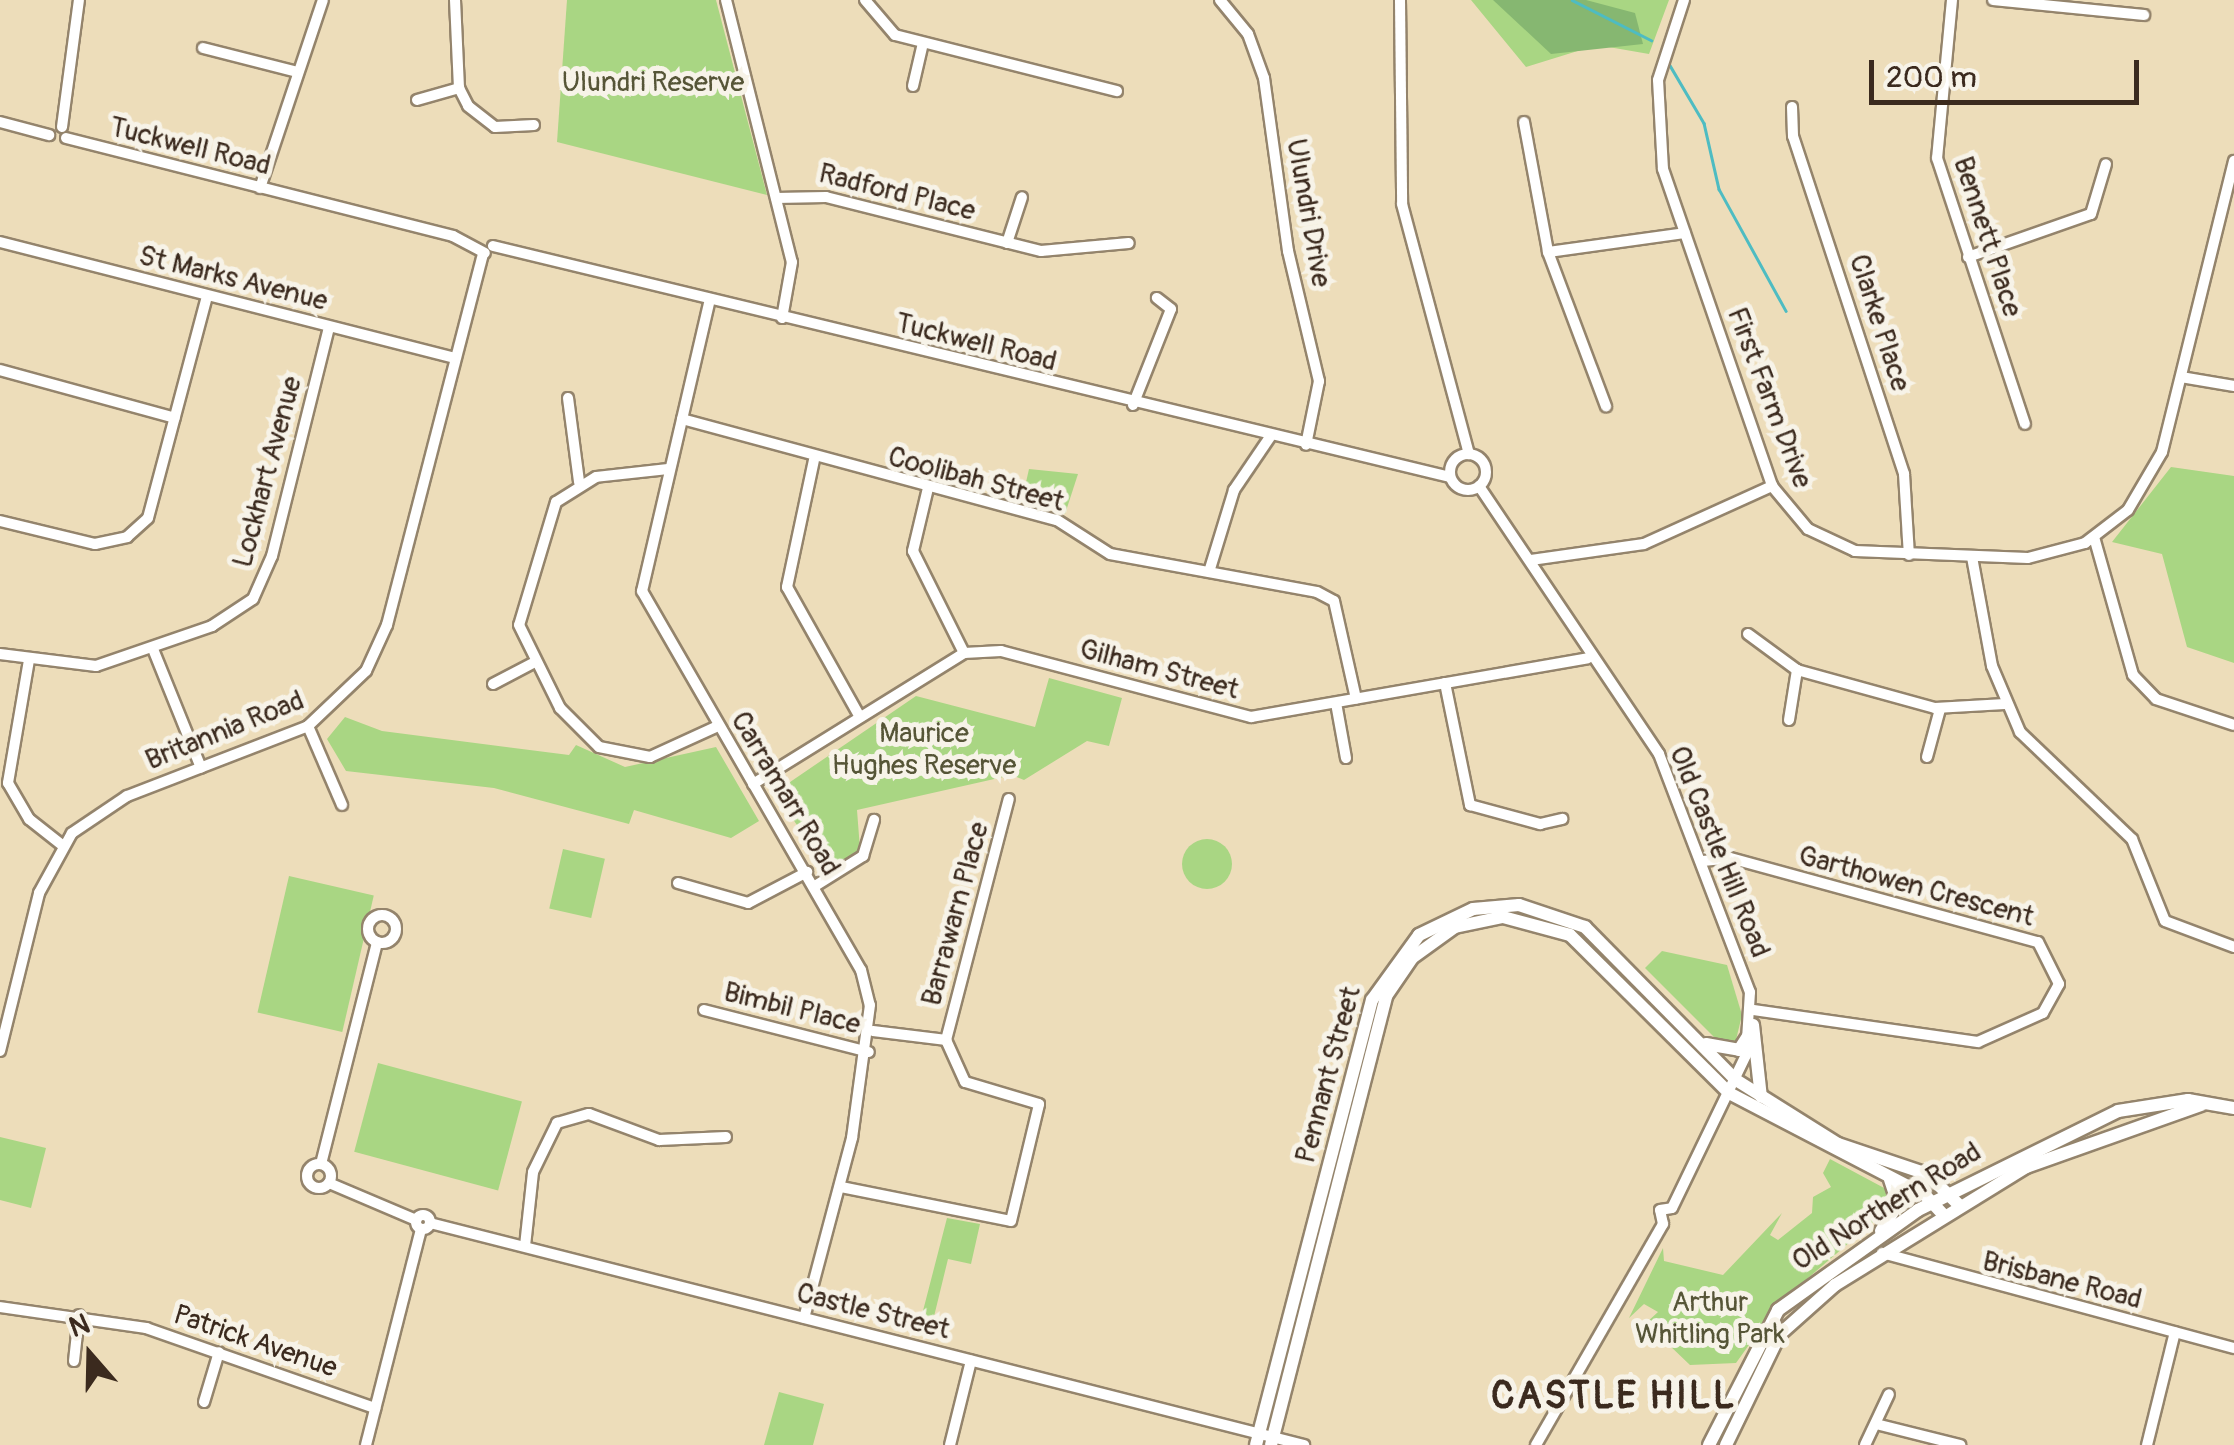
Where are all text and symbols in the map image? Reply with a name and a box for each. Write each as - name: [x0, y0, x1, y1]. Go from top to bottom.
- scale bar: [1874, 40, 2144, 102]
- text: 200 m: [1886, 59, 1977, 96]
- park label: Ulundri Reserve: [562, 66, 744, 100]
- street label: Tuckwell Road: [106, 111, 274, 183]
- street label: Ulundri Drive: [1278, 136, 1338, 290]
- street label: Bennett Place: [1945, 153, 2029, 321]
- street label: Radford Place: [815, 157, 979, 229]
- street label: St Marks Avenue: [135, 239, 331, 319]
- street label: Clarke Place: [1841, 250, 1917, 396]
- street label: First Farm Drive: [1719, 303, 1819, 493]
- street label: Tuckwell Road: [892, 307, 1060, 379]
- street label: Lockhart Avenue: [226, 373, 310, 571]
- street label: Coolibah Street: [884, 440, 1068, 520]
- street label: Gilham Street: [1076, 633, 1242, 707]
- street label: Britannia Road: [141, 684, 309, 778]
- street label: Carramarr Road: [723, 706, 847, 882]
- park label: Maurice Hughes Reserve: [832, 717, 1016, 783]
- street label: Old Castle Hill Road: [1661, 741, 1777, 963]
- street label: Barrawarn Place: [915, 818, 997, 1010]
- street label: Garthowen Crescent: [1795, 839, 2037, 935]
- street label: Bimbil Place: [720, 976, 864, 1042]
- street label: Pennant Street: [1289, 983, 1369, 1167]
- street label: Old Northern Road: [1786, 1135, 1988, 1279]
- street label: Brisbane Road: [1979, 1245, 2145, 1317]
- street label: Castle Street: [793, 1277, 953, 1347]
- park label: Arthur Whitling Park: [1635, 1286, 1785, 1352]
- street label: Patrick Avenue: [169, 1298, 341, 1386]
- north arrow: [40, 1305, 140, 1405]
- text: N: [65, 1307, 94, 1346]
- district label: CASTLE HILL: [1491, 1374, 1737, 1420]

